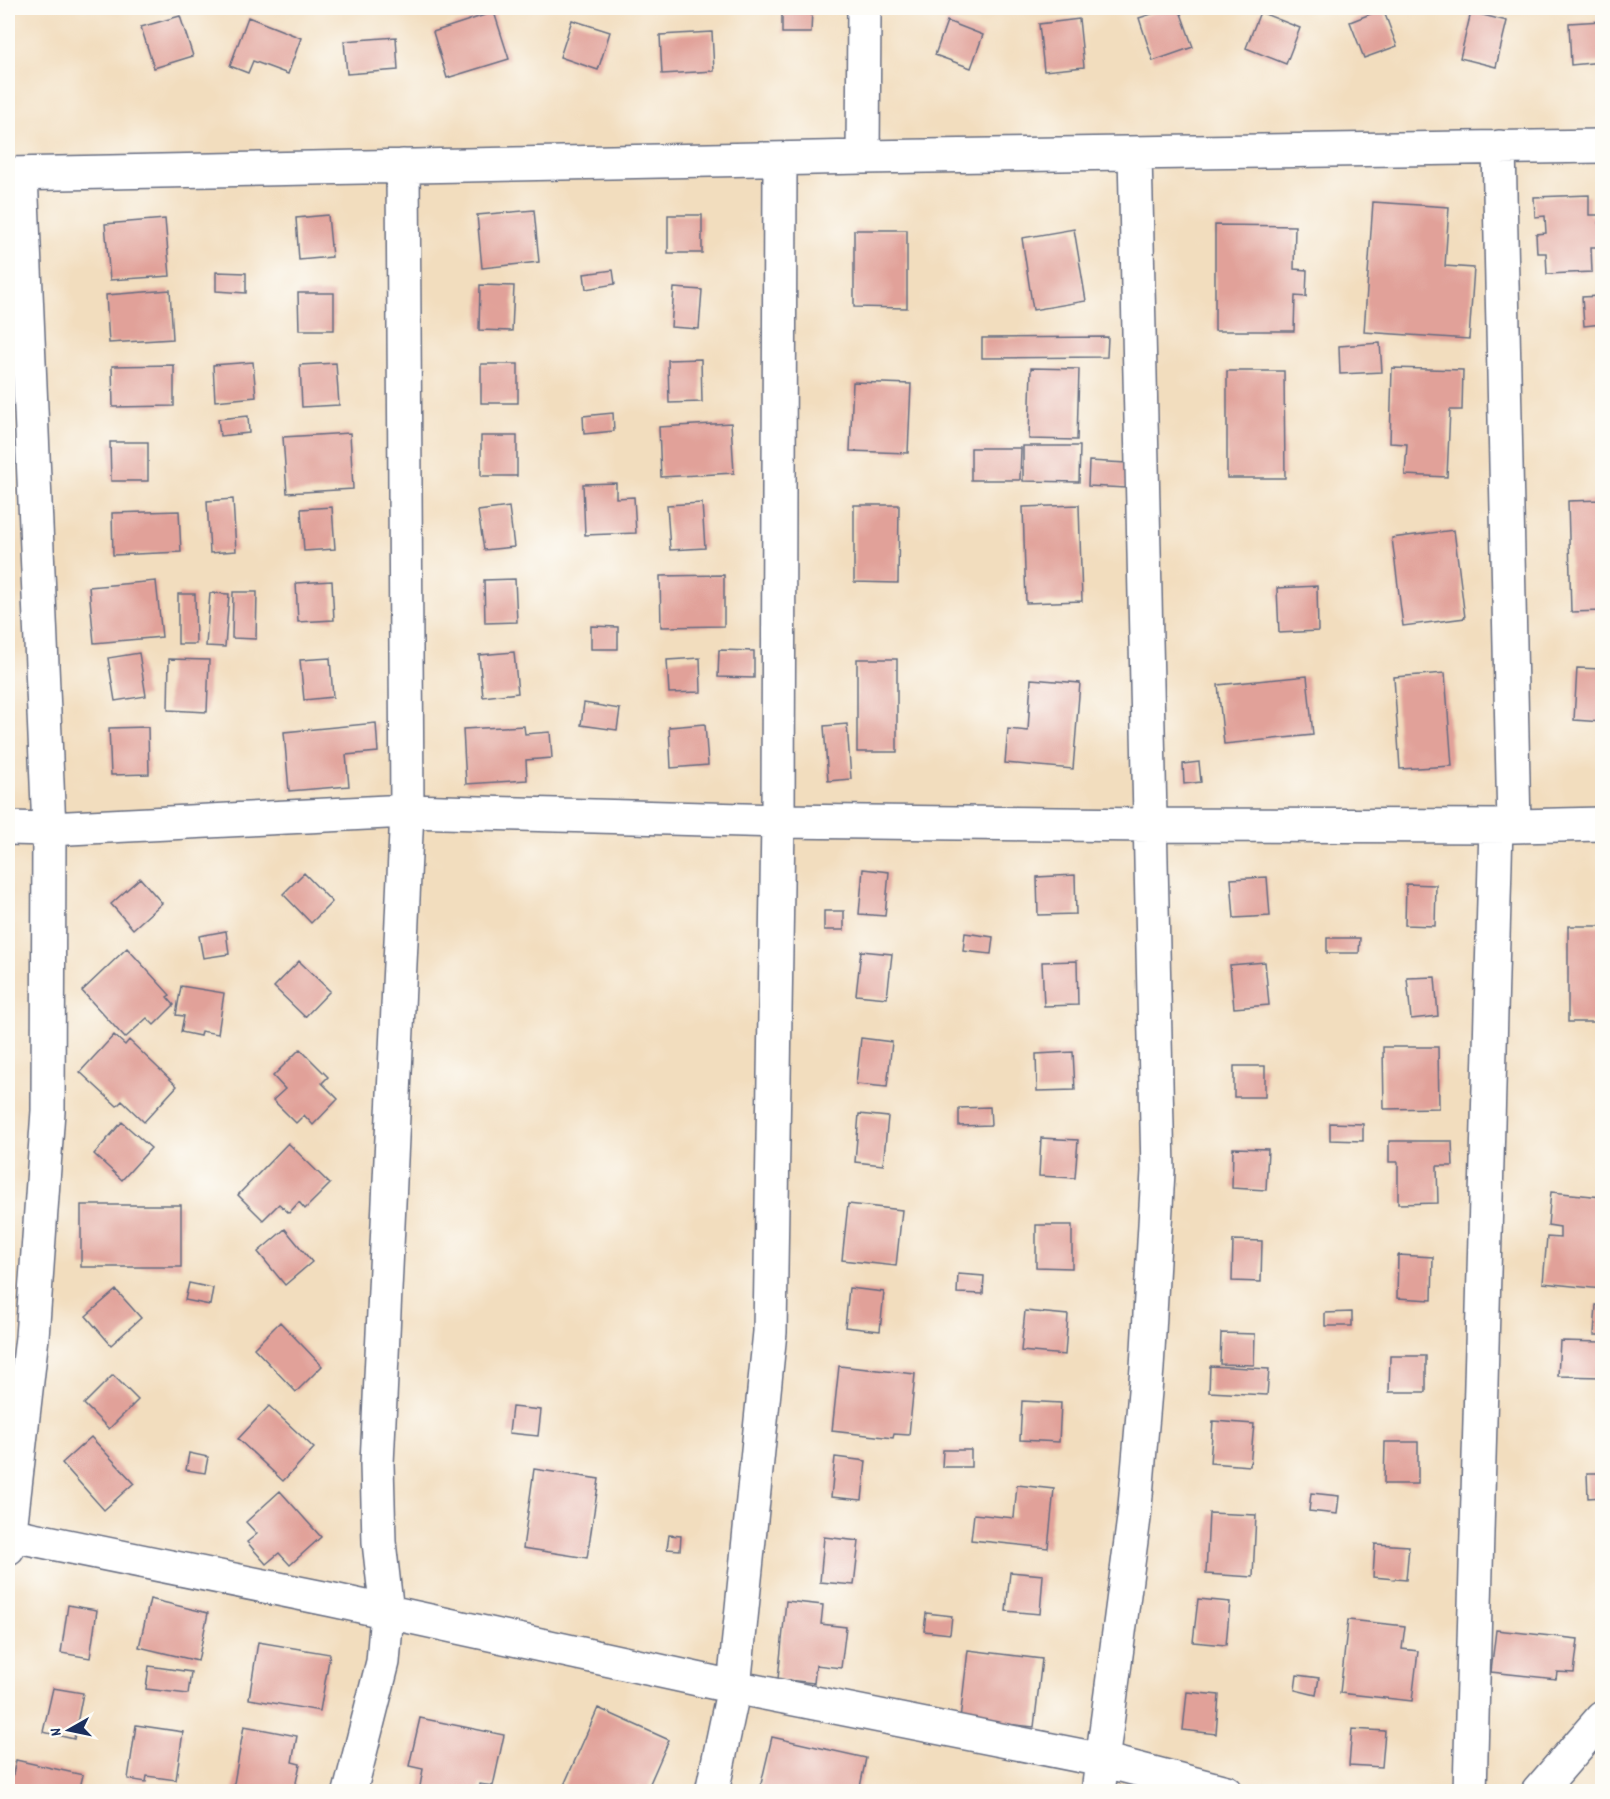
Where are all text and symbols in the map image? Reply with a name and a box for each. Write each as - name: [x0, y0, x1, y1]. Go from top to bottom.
- north arrow: [39, 1700, 99, 1760]
- text: N: [45, 1726, 69, 1738]

